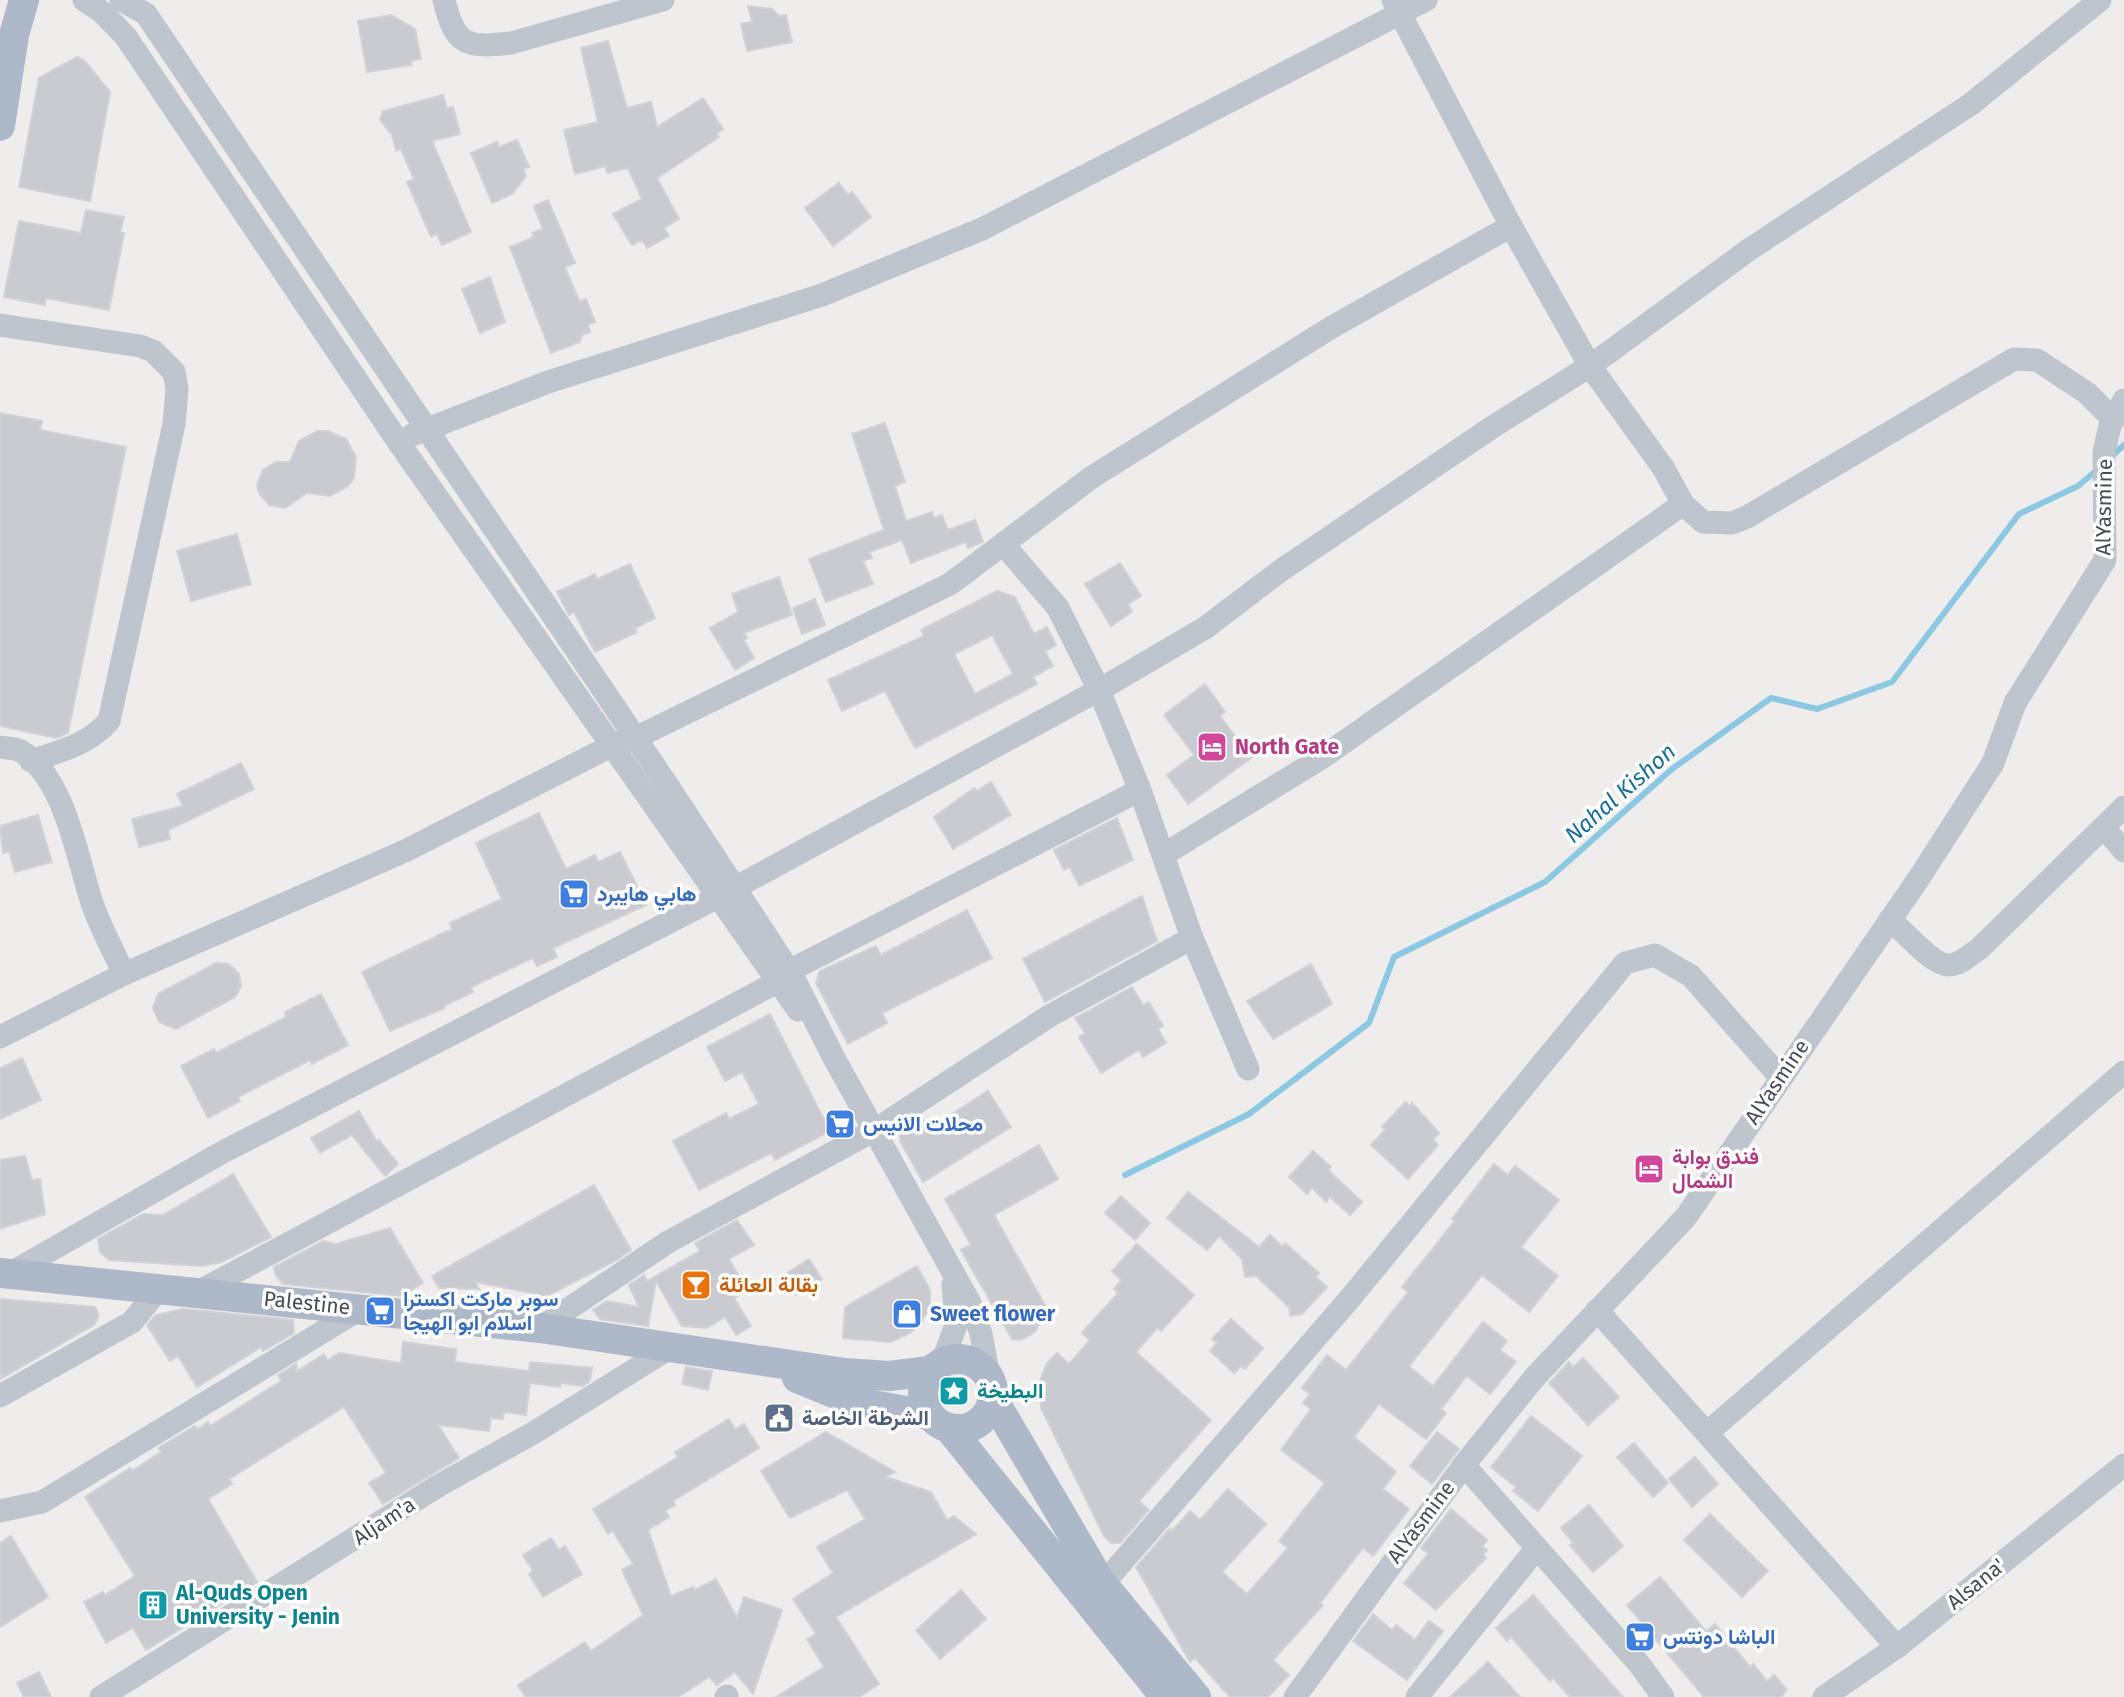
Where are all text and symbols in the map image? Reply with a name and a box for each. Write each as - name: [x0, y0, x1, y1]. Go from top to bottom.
- street label: AlYasmine: [2090, 458, 2118, 556]
- hotel icon: North Gate: [1195, 730, 1229, 764]
- place label: North Gate: [1235, 734, 1340, 760]
- water label: Nahal Kishon: [1559, 737, 1681, 849]
- supermarket icon: هابي هايبرد: [557, 877, 591, 911]
- place label: هابي هايبرد: [597, 881, 697, 911]
- street label: AlYasmine: [1739, 1035, 1815, 1129]
- supermarket icon: محلات الانيس: [823, 1107, 857, 1141]
- place label: محلات الانيس: [863, 1111, 983, 1137]
- place label: فندق بوابة الشمال: [1672, 1144, 1759, 1194]
- hotel icon: فندق بوابة الشمال: [1632, 1152, 1666, 1186]
- bar icon: بقالة العائلة: [679, 1268, 713, 1302]
- place label: بقالة العائلة: [719, 1272, 818, 1298]
- street label: Palestine: [262, 1286, 352, 1320]
- place label: سوبر ماركت اكسترا اسلام ابو الهيجا: [403, 1286, 559, 1337]
- supermarket icon: سوبر ماركت اكسترا اسلام ابو الهيجا: [363, 1294, 397, 1328]
- shop icon: Sweet flower: [890, 1297, 924, 1331]
- place label: Sweet flower: [930, 1301, 1056, 1327]
- place icon: البطيخة: [937, 1374, 971, 1408]
- place label: البطيخة: [977, 1378, 1043, 1404]
- public building icon: الشرطة الخاصة: [762, 1401, 796, 1435]
- place label: الشرطة الخاصة: [802, 1405, 929, 1431]
- street label: AlYasmine: [1381, 1476, 1461, 1568]
- street label: Aljam'a: [348, 1491, 420, 1551]
- street label: Alsana': [1942, 1553, 2010, 1615]
- place label: Al-Quds Open University - Jenin: [175, 1580, 340, 1630]
- building icon: Al-Quds Open University - Jenin: [136, 1588, 170, 1622]
- supermarket icon: الباشا دونتس: [1623, 1620, 1657, 1654]
- place label: الباشا دونتس: [1663, 1624, 1775, 1650]

